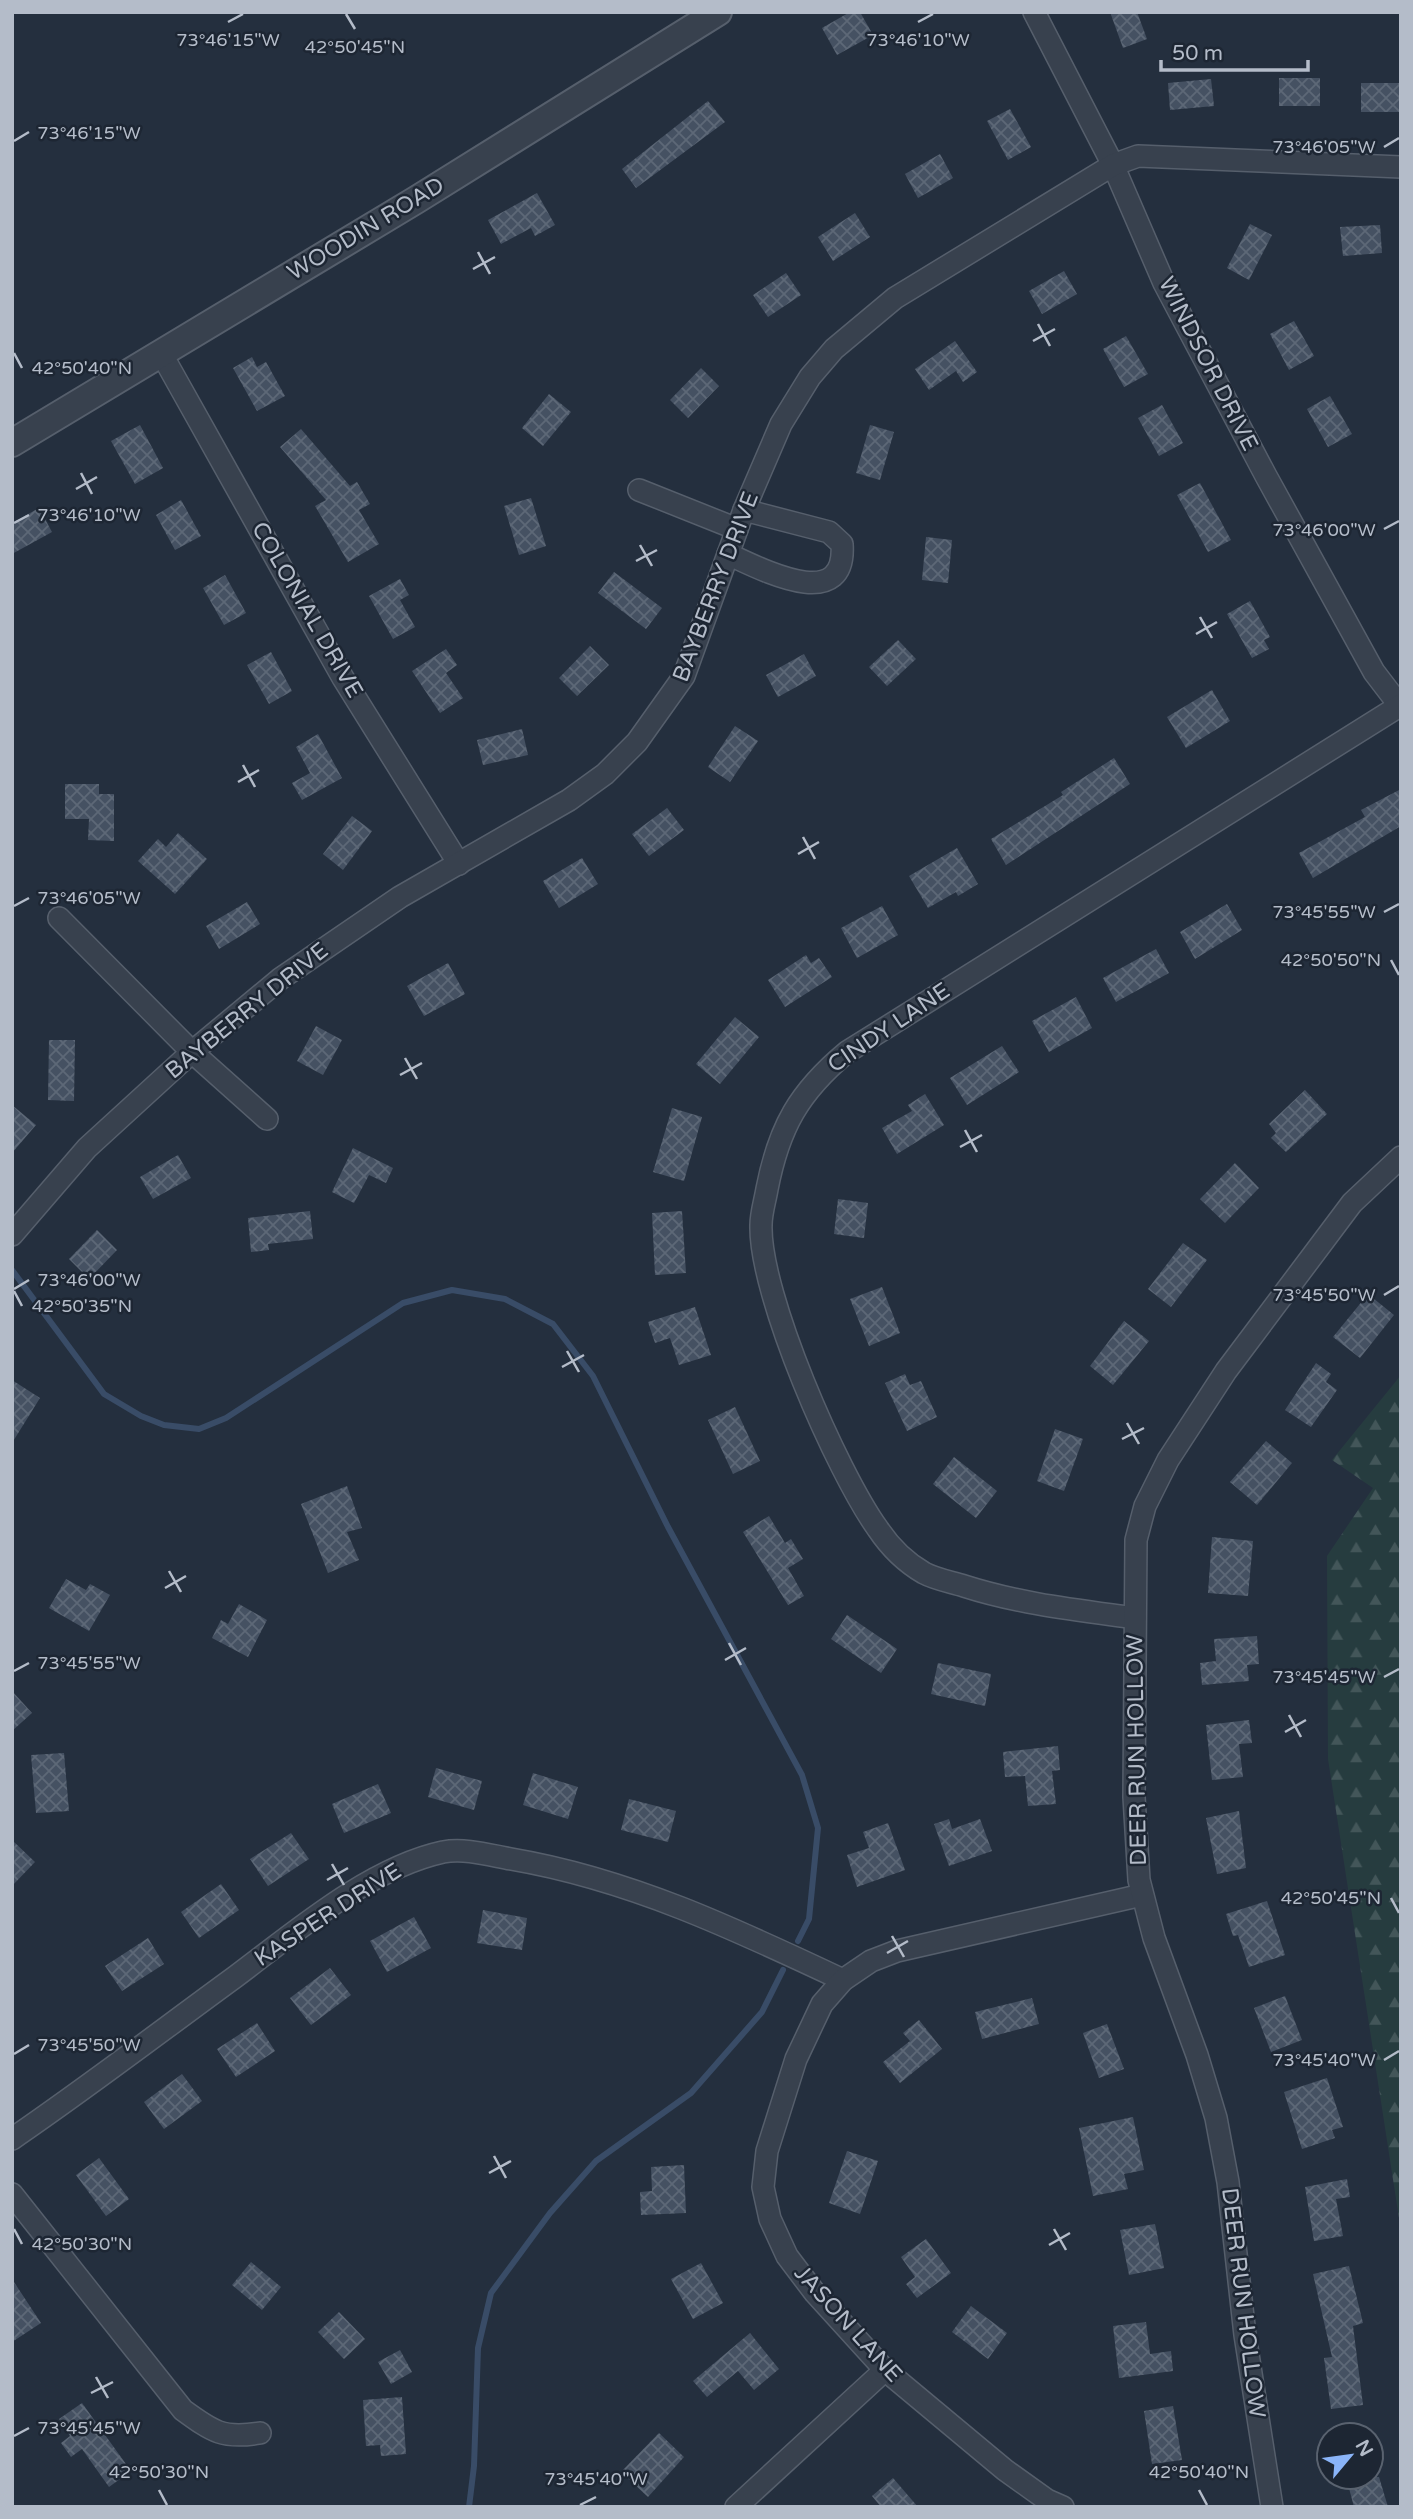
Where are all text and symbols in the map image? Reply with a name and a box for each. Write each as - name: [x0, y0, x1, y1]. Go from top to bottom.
- scale bar: [1161, 28, 1308, 72]
- text: 73°46'15"W: [176, 29, 280, 51]
- text: 73°46'10"W: [866, 29, 970, 51]
- text: 42°50'45"N: [305, 36, 405, 58]
- text: 50 m: [1172, 41, 1223, 66]
- text: 73°46'15"W: [37, 122, 141, 144]
- text: 73°46'05"W: [1272, 136, 1376, 158]
- street label: WOODIN ROAD: [282, 171, 450, 287]
- street label: WINDSOR DRIVE: [1152, 272, 1264, 456]
- text: 42°50'40"N: [32, 357, 132, 379]
- street label: BAYBERRY DRIVE: [667, 488, 765, 686]
- text: 73°46'10"W: [37, 504, 141, 526]
- street label: COLONIAL DRIVE: [245, 517, 369, 703]
- text: 73°46'00"W: [1272, 519, 1376, 541]
- text: 73°46'05"W: [37, 887, 141, 909]
- text: 73°45'55"W: [1272, 901, 1376, 923]
- street label: BAYBERRY DRIVE: [160, 937, 334, 1085]
- text: 42°50'50"N: [1281, 949, 1381, 971]
- street label: CINDY LANE: [823, 977, 955, 1079]
- text: 73°46'00"W: [37, 1269, 141, 1291]
- text: 73°45'50"W: [1272, 1284, 1376, 1306]
- text: 42°50'35"N: [32, 1295, 132, 1317]
- street label: DEER RUN HOLLOW: [1121, 1634, 1153, 1866]
- text: 73°45'55"W: [37, 1652, 141, 1674]
- text: 73°45'45"W: [1272, 1666, 1376, 1688]
- street label: KASPER DRIVE: [249, 1857, 407, 1973]
- text: 42°50'45"N: [1281, 1887, 1381, 1909]
- text: 73°45'50"W: [37, 2034, 141, 2056]
- text: 73°45'40"W: [1272, 2049, 1376, 2071]
- street label: DEER RUN HOLLOW: [1215, 2186, 1271, 2420]
- text: 42°50'30"N: [32, 2233, 132, 2255]
- street label: JASON LANE: [788, 2260, 908, 2388]
- text: 73°45'45"W: [37, 2417, 141, 2439]
- north arrow: [1315, 2421, 1385, 2491]
- text: N: [1351, 2436, 1377, 2460]
- text: 42°50'30"N: [109, 2461, 209, 2483]
- text: 42°50'40"N: [1149, 2461, 1249, 2483]
- text: 73°45'40"W: [544, 2468, 648, 2490]

